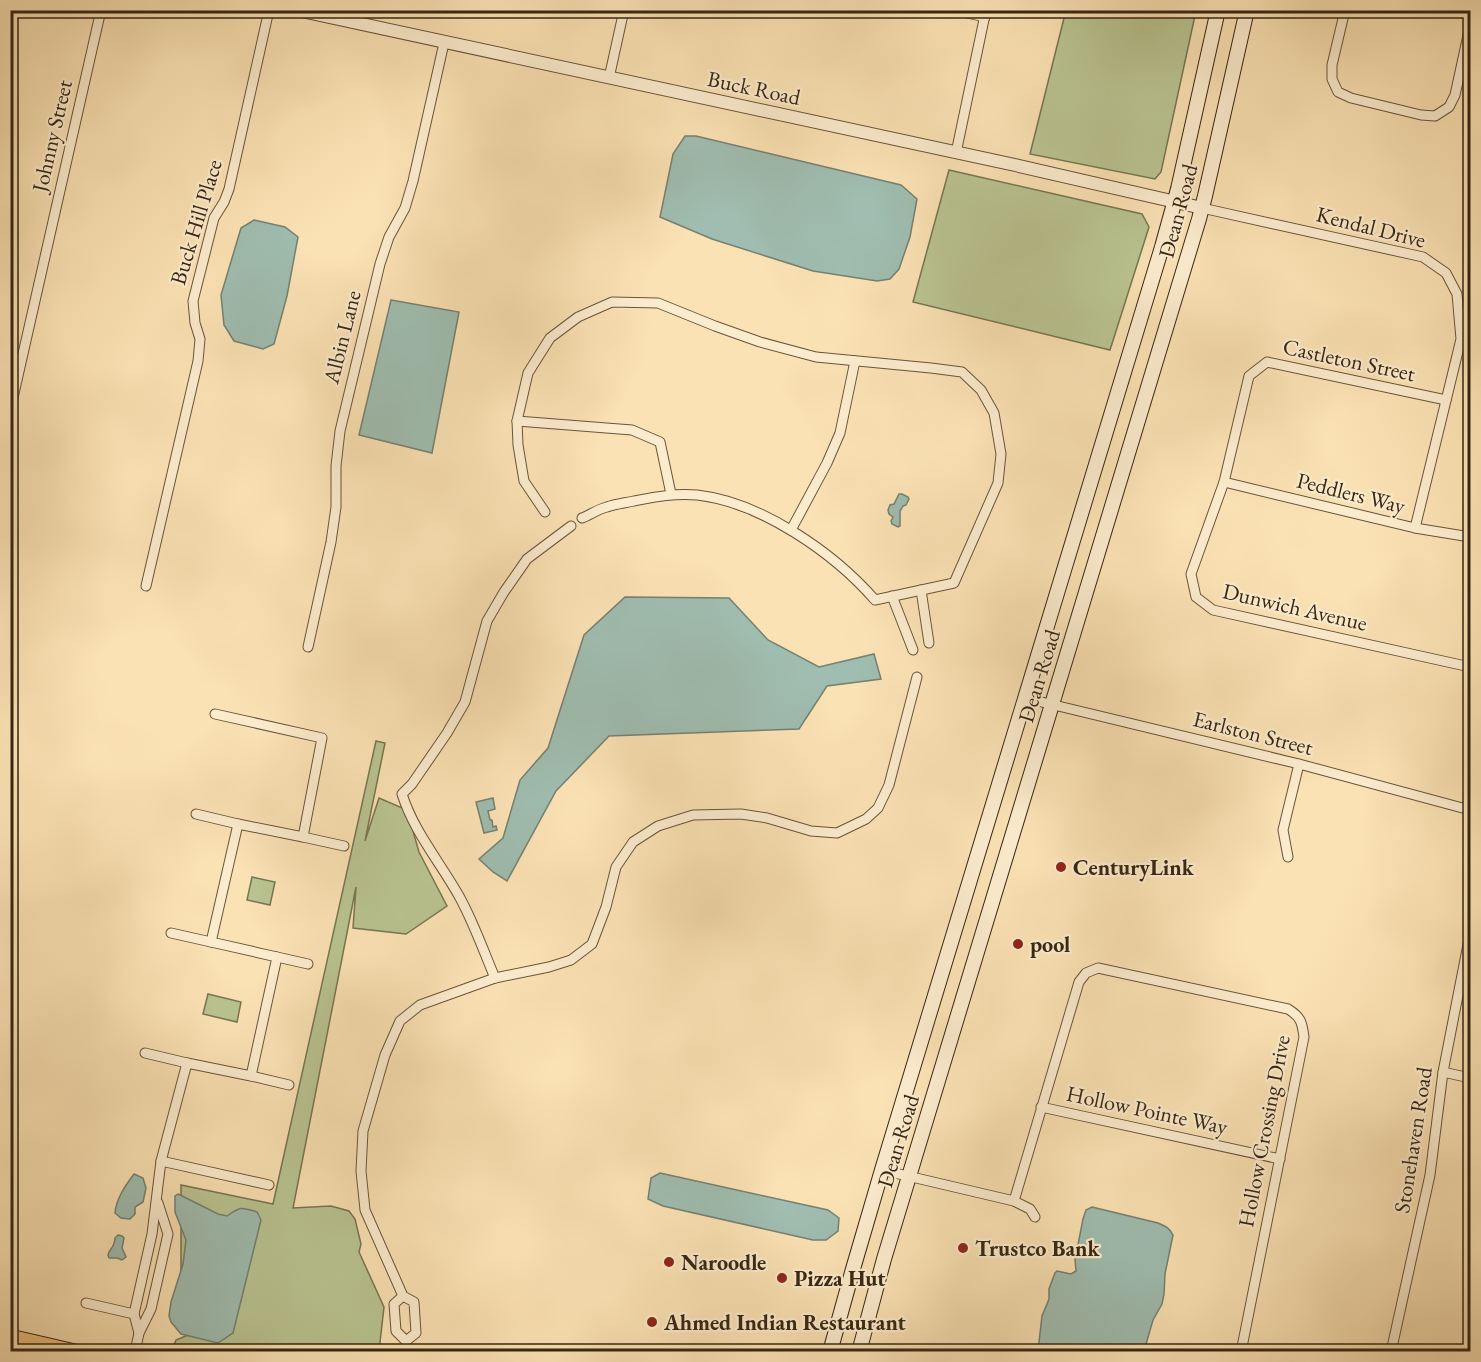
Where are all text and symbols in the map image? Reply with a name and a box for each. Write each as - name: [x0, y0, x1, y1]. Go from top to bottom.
- street label: Buck Road: [705, 64, 804, 112]
- street label: Johnny Street: [25, 77, 79, 197]
- street label: Buck Hill Place: [163, 155, 229, 288]
- street label: Dean Road: [1152, 160, 1205, 261]
- street label: Kendal Drive: [1313, 199, 1429, 255]
- street label: Albin Lane: [316, 287, 368, 388]
- street label: Castleton Street: [1280, 332, 1418, 388]
- street label: Peddlers Way: [1294, 466, 1408, 521]
- street label: Dunwich Avenue: [1220, 576, 1371, 638]
- street label: Dean Road: [1011, 625, 1067, 726]
- street label: Earlston Street: [1190, 704, 1316, 762]
- place label: CenturyLink: [1073, 853, 1195, 882]
- marker: CenturyLink: [1054, 860, 1068, 874]
- place label: pool: [1030, 930, 1070, 959]
- marker: pool: [1011, 937, 1025, 951]
- street label: Hollow Crossing Drive: [1231, 1032, 1297, 1229]
- street label: Stonehaven Road: [1387, 1064, 1439, 1215]
- street label: Hollow Pointe Way: [1064, 1079, 1231, 1141]
- street label: Dean Road: [870, 1090, 926, 1191]
- place label: Trustco Bank: [975, 1234, 1100, 1263]
- marker: Trustco Bank: [956, 1241, 970, 1255]
- place label: Naroodle: [681, 1248, 766, 1277]
- marker: Naroodle: [662, 1255, 676, 1269]
- place label: Pizza Hut: [794, 1264, 886, 1293]
- marker: Pizza Hut: [775, 1271, 789, 1285]
- place label: Ahmed Indian Restaurant: [663, 1308, 906, 1337]
- marker: Ahmed Indian Restaurant: [645, 1315, 659, 1329]

